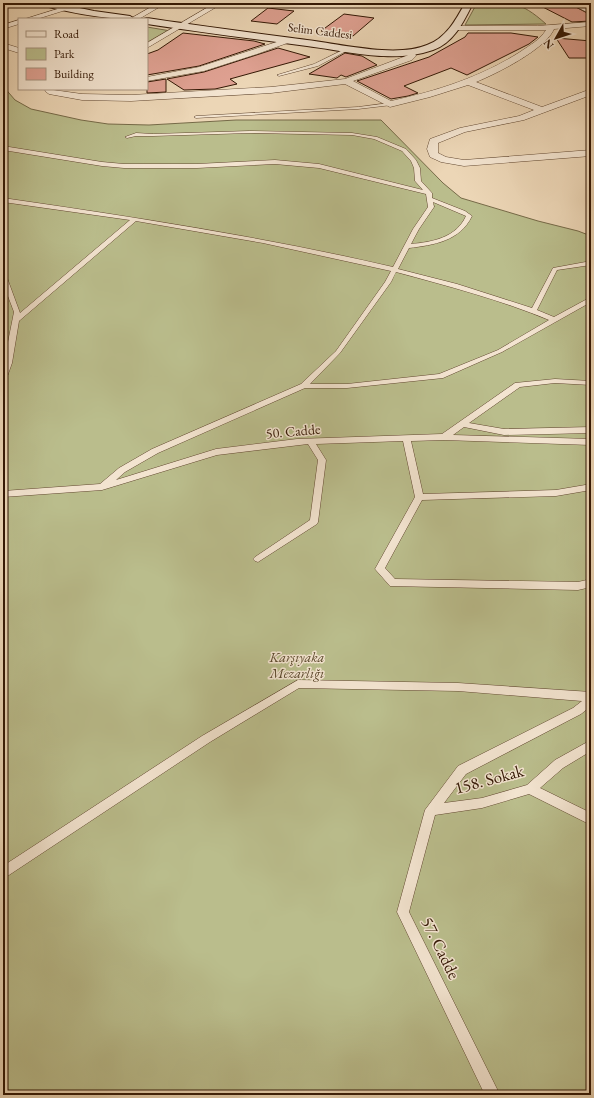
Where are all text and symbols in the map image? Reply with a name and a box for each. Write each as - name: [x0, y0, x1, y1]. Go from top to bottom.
- legend: [18, 18, 148, 90]
- north arrow: [536, 18, 576, 58]
- street label: Selim Caddesi: [287, 19, 353, 43]
- text: Road: [54, 26, 80, 42]
- text: N: [540, 36, 556, 52]
- text: Park: [54, 46, 75, 62]
- text: Building: [54, 66, 95, 82]
- street label: 50. Cadde: [265, 420, 322, 442]
- park label: Karşıyaka Mezarlığı: [269, 648, 325, 682]
- street label: 158. Sokak: [452, 759, 527, 799]
- street label: 57. Cadde: [417, 913, 466, 983]

